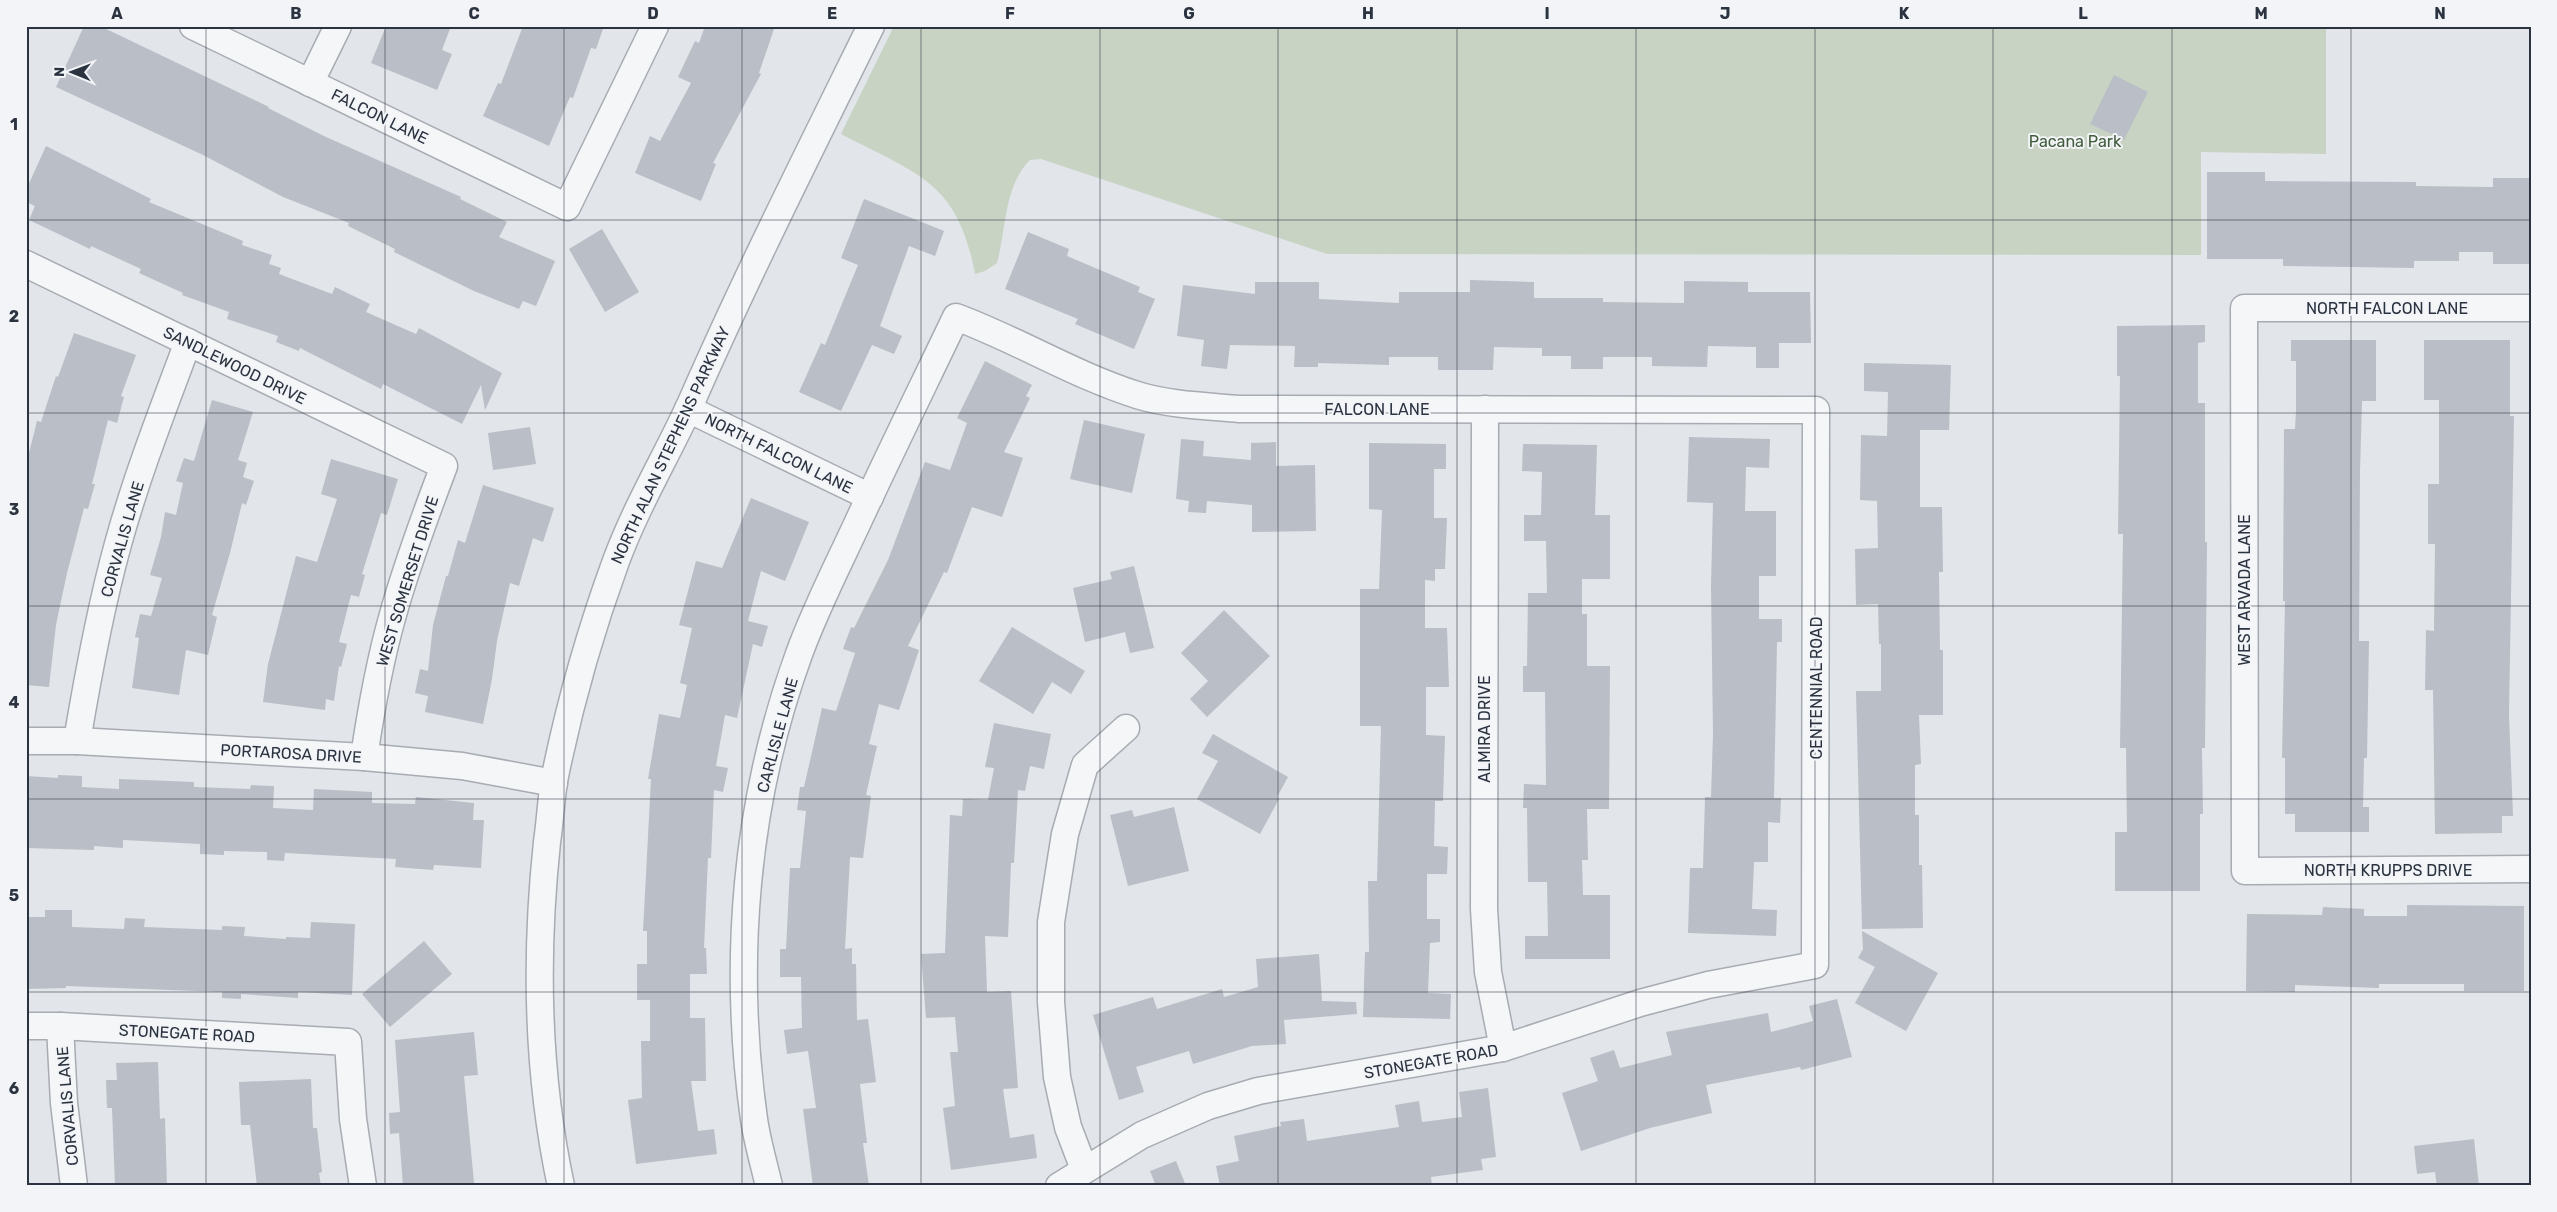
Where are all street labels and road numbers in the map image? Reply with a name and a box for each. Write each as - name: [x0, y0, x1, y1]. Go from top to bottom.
- street label: FALCON LANE: [328, 85, 431, 148]
- street label: NORTH FALCON LANE: [2306, 299, 2468, 318]
- street label: SANDLEWOOD DRIVE: [160, 323, 309, 408]
- street label: NORTH ALAN STEPHENS PARKWAY: [607, 323, 734, 567]
- street label: FALCON LANE: [1324, 400, 1430, 419]
- street label: NORTH FALCON LANE: [702, 409, 856, 498]
- street label: CORVALIS LANE: [97, 479, 148, 599]
- street label: WEST SOMERSET DRIVE: [372, 494, 442, 669]
- street label: WEST ARVADA LANE: [2235, 514, 2254, 666]
- street label: CENTENNIAL ROAD: [1807, 616, 1826, 760]
- street label: ALMIRA DRIVE: [1475, 675, 1494, 783]
- street label: CARLISLE LANE: [753, 676, 802, 795]
- street label: PORTAROSA DRIVE: [220, 740, 362, 767]
- street label: NORTH KRUPPS DRIVE: [2304, 861, 2472, 880]
- street label: STONEGATE ROAD: [118, 1020, 256, 1047]
- street label: STONEGATE ROAD: [1362, 1040, 1500, 1083]
- street label: CORVALIS LANE: [53, 1045, 82, 1166]

